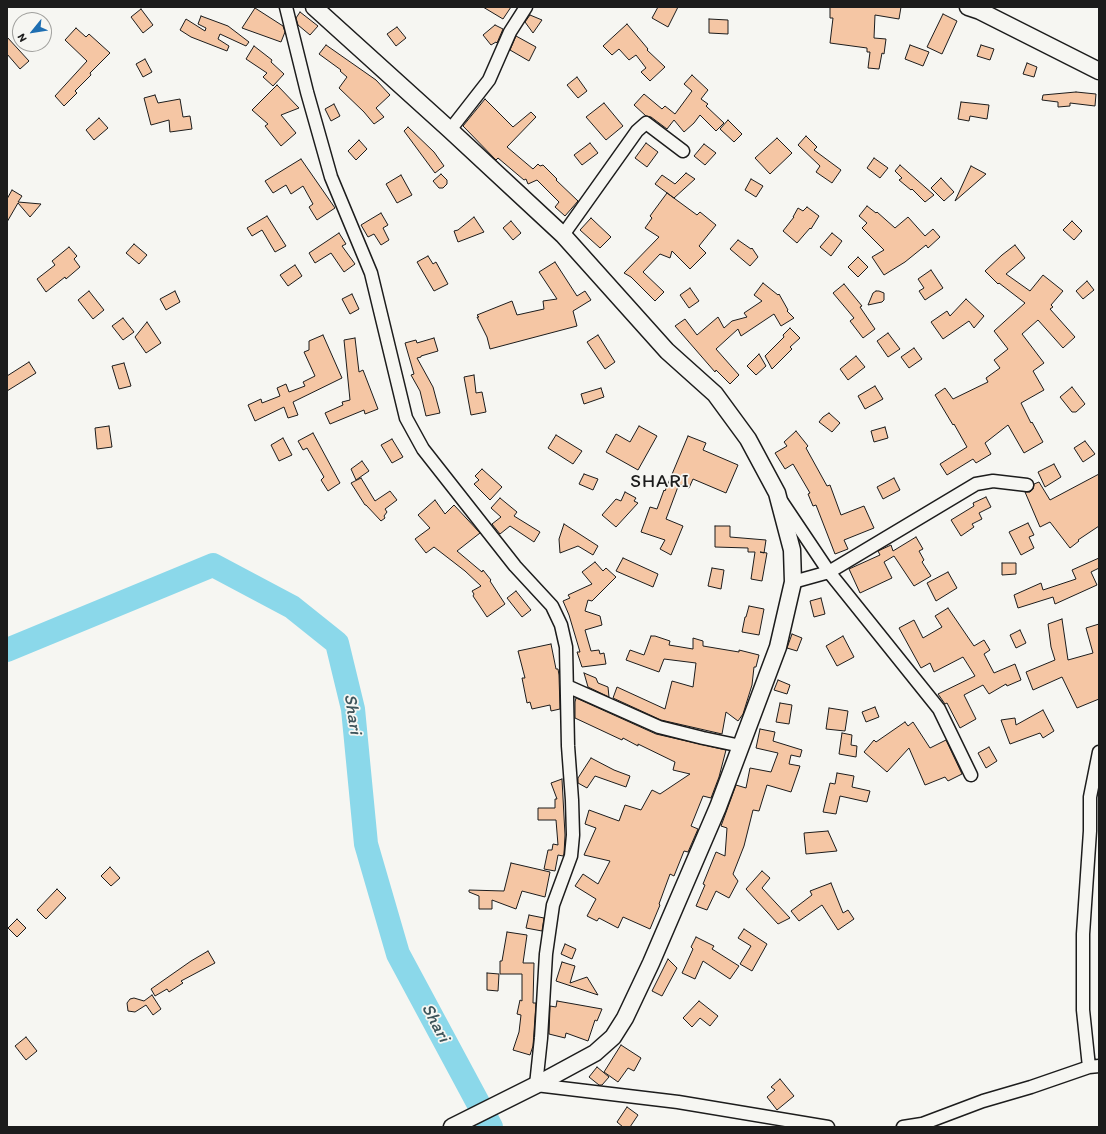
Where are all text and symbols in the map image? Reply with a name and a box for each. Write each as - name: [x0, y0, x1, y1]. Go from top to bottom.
- north arrow: [12, 12, 52, 52]
- text: N: [15, 31, 30, 44]
- district label: SHARI: [631, 471, 689, 493]
- water label: Shari: [338, 692, 366, 736]
- water label: Shari: [416, 1000, 454, 1046]

